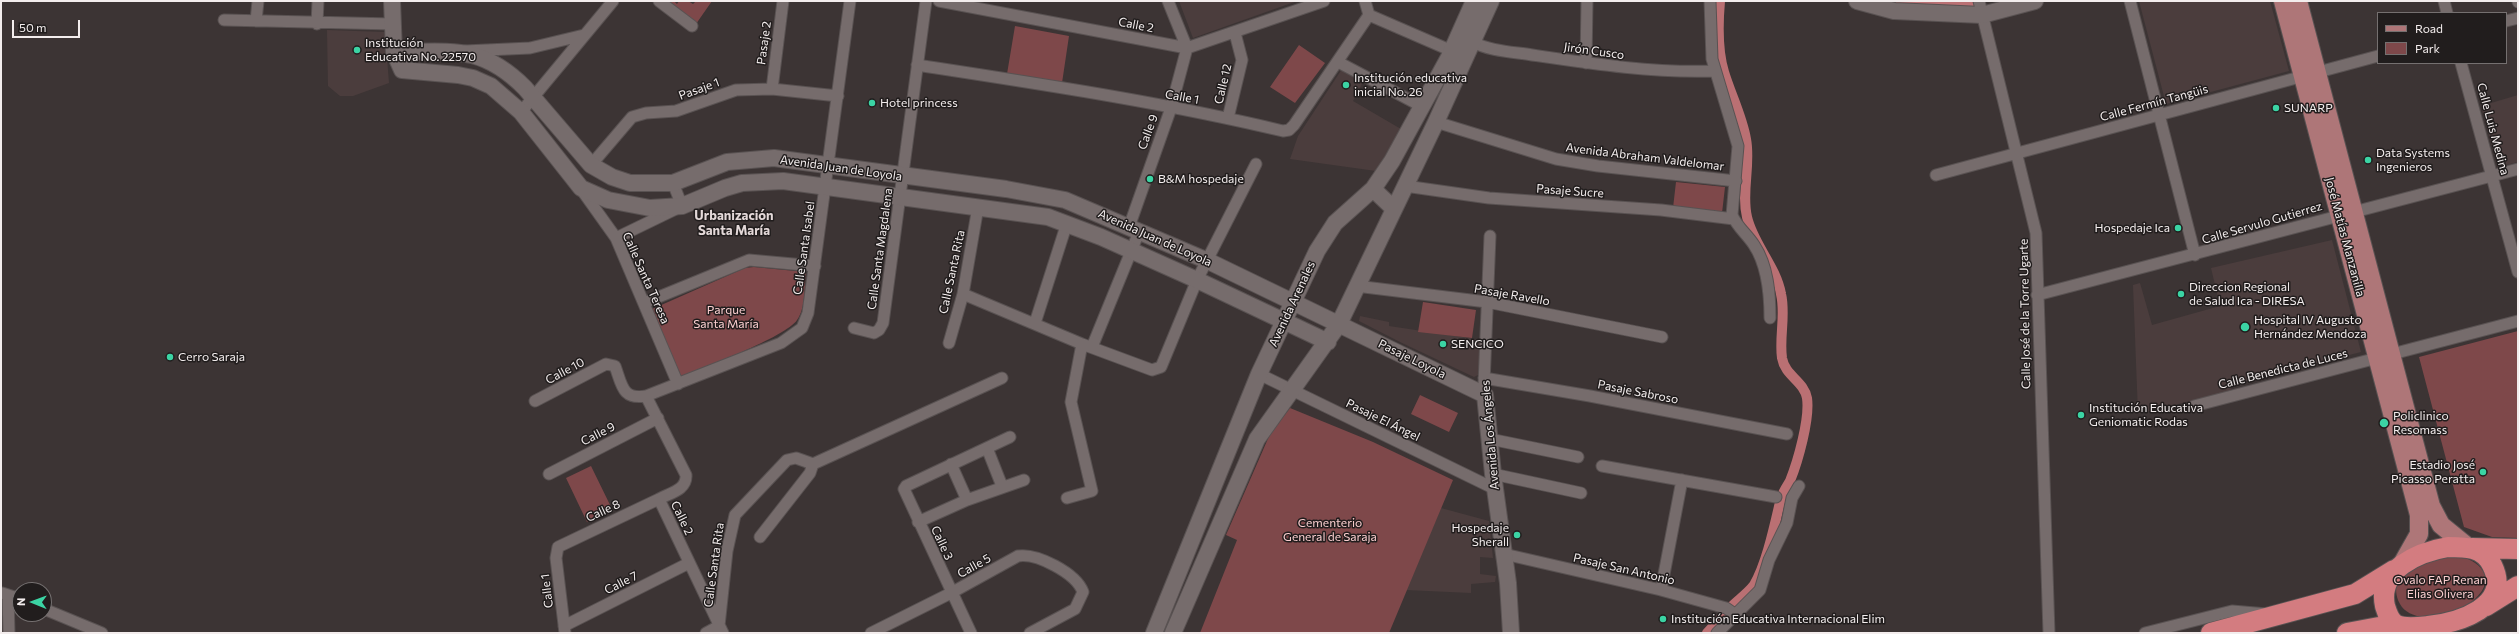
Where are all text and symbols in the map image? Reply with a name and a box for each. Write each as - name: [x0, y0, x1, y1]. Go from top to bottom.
- scale bar: [14, 12, 82, 38]
- legend: [2377, 12, 2507, 64]
- street label: Calle 2: [1117, 15, 1155, 35]
- text: 50 m: [19, 20, 47, 34]
- street label: Pasaje 2: [754, 20, 774, 66]
- text: Road: [2415, 21, 2443, 35]
- place label: Institución Educativa No. 22570: [365, 36, 476, 64]
- street label: Jirón Cusco: [1563, 40, 1625, 62]
- text: Park: [2415, 41, 2440, 55]
- marker: Institución Educativa No. 22570: [352, 45, 362, 55]
- street label: Calle 12: [1211, 62, 1235, 106]
- place label: Institución educativa inicial No. 26: [1354, 71, 1467, 99]
- street label: Pasaje 1: [677, 75, 721, 103]
- marker: Institución educativa inicial No. 26: [1341, 80, 1351, 90]
- street label: Calle Luis Medina: [2474, 81, 2512, 177]
- street label: Calle Fermín Tangüis: [2098, 82, 2210, 124]
- street label: Calle 1: [1164, 87, 1200, 107]
- place label: Hotel princess: [880, 96, 958, 110]
- marker: Hotel princess: [867, 98, 877, 108]
- place label: SUNARP: [2284, 101, 2333, 115]
- marker: SUNARP: [2271, 103, 2281, 113]
- street label: Calle 9: [1135, 112, 1161, 152]
- street label: Avenida Abraham Valdelomar: [1565, 140, 1725, 174]
- place label: Data Systems Ingenieros: [2376, 146, 2450, 174]
- street label: Avenida Juan de Loyola: [779, 152, 903, 184]
- marker: Data Systems Ingenieros: [2363, 155, 2373, 165]
- place label: B&M hospedaje: [1158, 172, 1244, 186]
- marker: B&M hospedaje: [1145, 174, 1155, 184]
- street label: José Matías Manzanilla: [2322, 176, 2368, 298]
- street label: Pasaje Sucre: [1536, 181, 1604, 201]
- street label: Calle Santa Magdalena: [864, 187, 896, 311]
- street label: Calle Servulo Gutierrez: [2200, 199, 2324, 247]
- street label: Calle Santa Isabel: [790, 200, 818, 296]
- street label: Avenida Juan de Loyola: [1096, 206, 1214, 270]
- district label: Urbanización Santa María: [694, 208, 774, 239]
- place label: Hospedaje Ica: [2095, 221, 2170, 235]
- marker: Hospedaje Ica: [2173, 223, 2183, 233]
- street label: Calle Santa Rita: [936, 229, 968, 315]
- street label: Calle Santa Teresa: [619, 230, 673, 326]
- street label: Calle José de la Torre Ugarte: [2016, 239, 2034, 389]
- street label: Avenida Arenales: [1266, 259, 1318, 349]
- place label: Direccion Regional de Salud Ica - DIRESA: [2189, 280, 2305, 308]
- street label: Pasaje Ravello: [1473, 281, 1551, 309]
- marker: Direccion Regional de Salud Ica - DIRESA: [2176, 289, 2186, 299]
- park label: Parque Santa María: [693, 303, 759, 331]
- place label: Hospital IV Augusto Hernández Mendoza: [2254, 313, 2367, 341]
- marker: Hospital IV Augusto Hernández Mendoza: [2239, 321, 2251, 333]
- street label: Pasaje Loyola: [1376, 336, 1448, 382]
- place label: SENCICO: [1451, 337, 1504, 351]
- marker: SENCICO: [1438, 339, 1448, 349]
- street label: Calle Benedicta de Luces: [2217, 346, 2349, 392]
- place label: Cerro Saraja: [178, 350, 245, 364]
- marker: Cerro Saraja: [165, 352, 175, 362]
- street label: Calle 10: [543, 355, 587, 387]
- street label: Pasaje Sabroso: [1596, 377, 1680, 407]
- street label: Avenida Los Ángeles: [1478, 380, 1502, 490]
- street label: Pasaje El Ángel: [1344, 396, 1422, 444]
- place label: Institución Educativa Geniomatic Rodas: [2089, 401, 2203, 429]
- place label: Policlinico Resomass: [2393, 409, 2449, 437]
- marker: Institución Educativa Geniomatic Rodas: [2076, 410, 2086, 420]
- marker: Policlinico Resomass: [2378, 417, 2390, 429]
- street label: Calle 9: [578, 419, 618, 449]
- place label: Estadio José Picasso Peratta: [2391, 458, 2475, 486]
- marker: Estadio José Picasso Peratta: [2478, 467, 2488, 477]
- street label: Calle 8: [583, 497, 623, 525]
- street label: Calle 2: [668, 499, 696, 537]
- park label: Cementerio General de Saraja: [1283, 516, 1377, 544]
- place label: Hospedaje Sherall: [1451, 521, 1509, 549]
- street label: Calle Santa Rita: [701, 522, 727, 608]
- street label: Calle 3: [928, 524, 956, 562]
- marker: Hospedaje Sherall: [1512, 530, 1522, 540]
- street label: Pasaje San Antonio: [1572, 550, 1676, 588]
- street label: Calle 5: [955, 551, 993, 581]
- street label: Calle 7: [602, 569, 640, 597]
- street label: Calle 1: [538, 573, 556, 609]
- park label: Ovalo FAP Renan Elias Olivera: [2393, 573, 2487, 601]
- north arrow: [12, 582, 52, 622]
- text: N: [14, 598, 27, 606]
- place label: Institución Educativa Internacional Elim: [1671, 612, 1885, 626]
- marker: Institución Educativa Internacional Elim: [1658, 614, 1668, 624]

